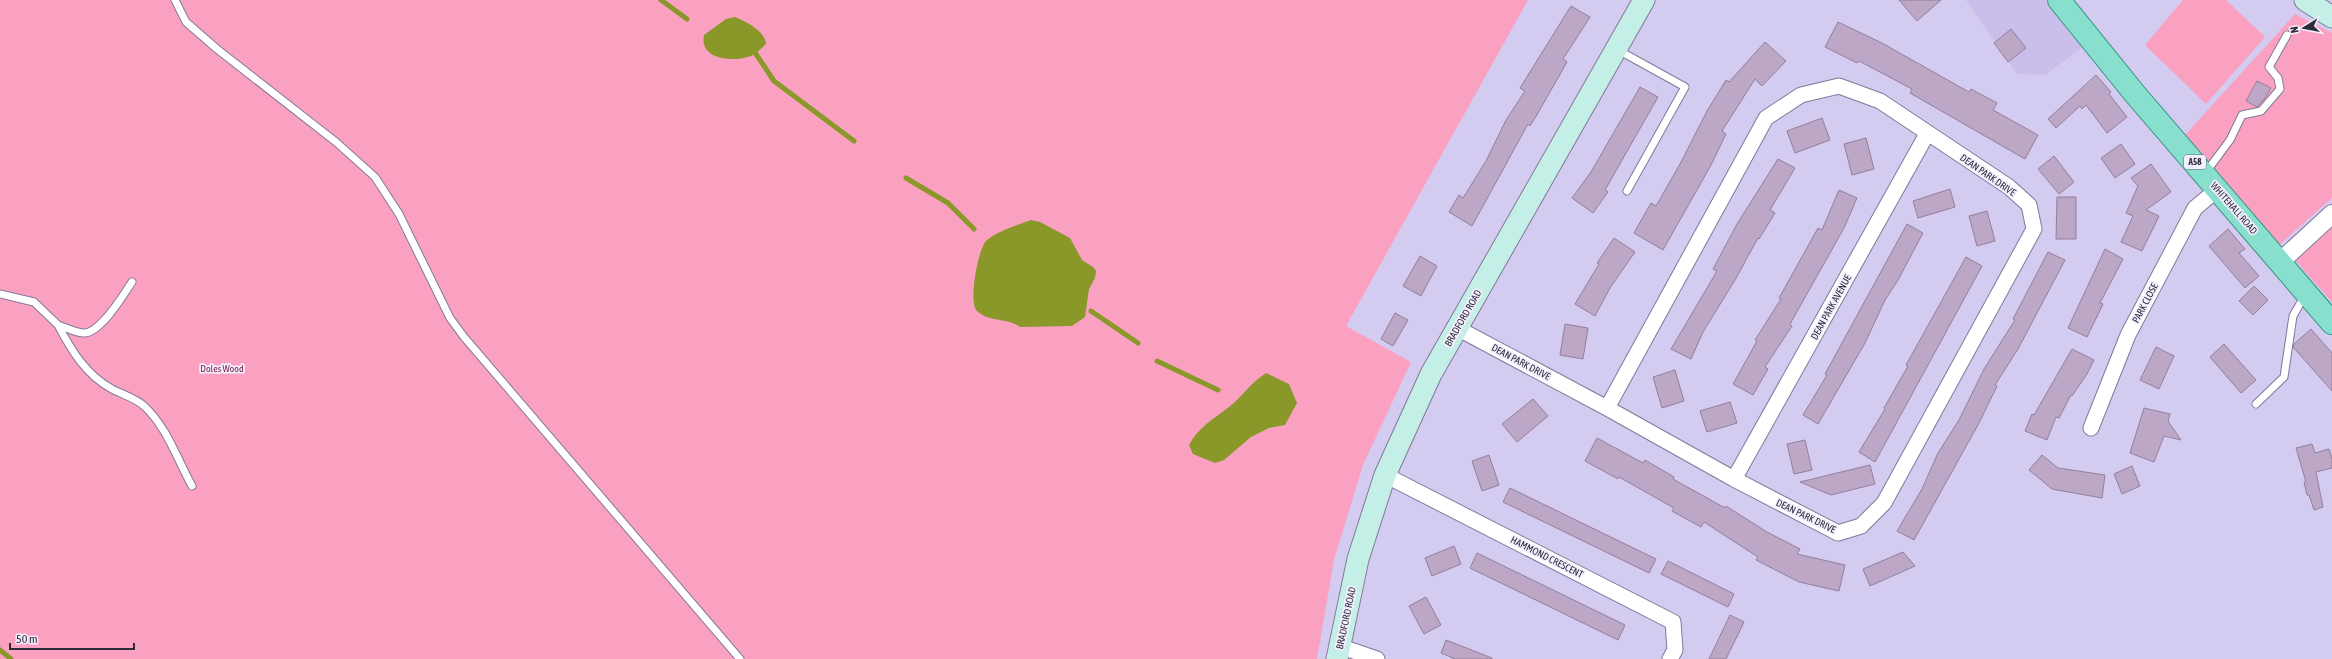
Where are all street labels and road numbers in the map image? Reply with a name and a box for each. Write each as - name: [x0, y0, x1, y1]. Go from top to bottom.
- street label: DEAN PARK DRIVE: [1958, 152, 2018, 199]
- road number: A58: [2184, 155, 2206, 169]
- street label: WHITEHALL ROAD: [2208, 180, 2260, 237]
- street label: DEAN PARK AVENUE: [1809, 272, 1854, 341]
- street label: PARK CLOSE: [2130, 281, 2160, 325]
- street label: BRADFORD ROAD: [1442, 287, 1484, 348]
- street label: DEAN PARK DRIVE: [1490, 342, 1553, 382]
- street label: DEAN PARK DRIVE: [1774, 497, 1838, 536]
- street label: HAMMOND CRESCENT: [1509, 534, 1586, 580]
- street label: BRADFORD ROAD: [1334, 586, 1358, 650]

